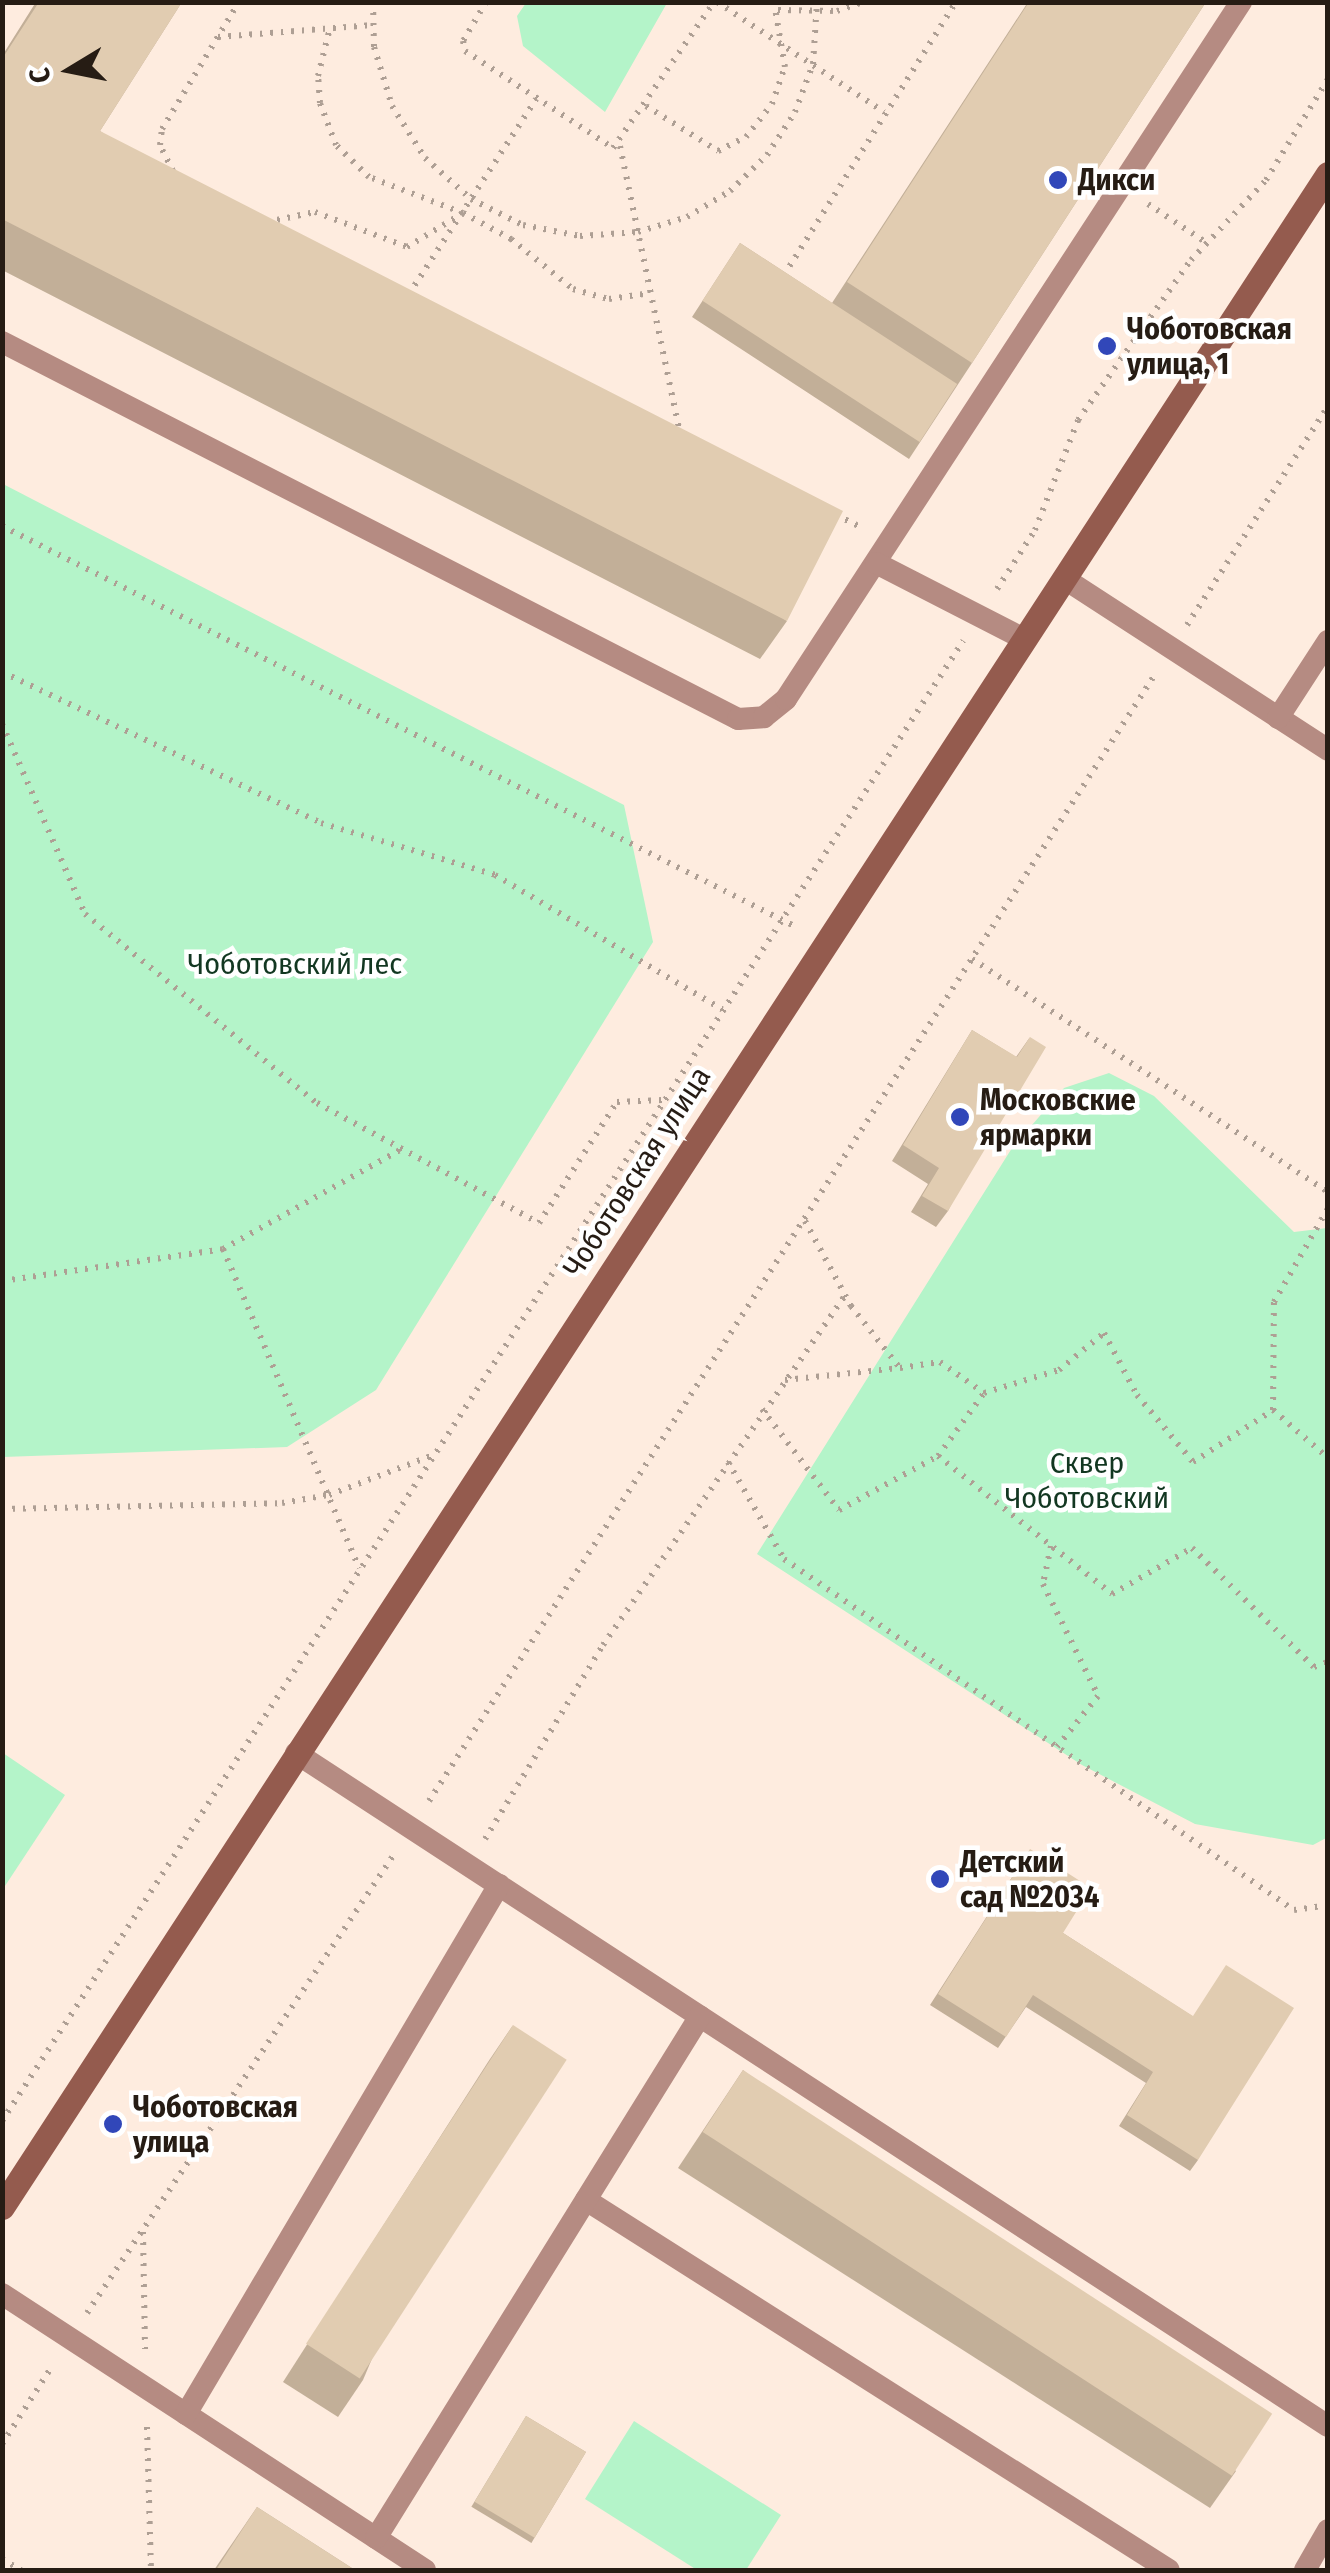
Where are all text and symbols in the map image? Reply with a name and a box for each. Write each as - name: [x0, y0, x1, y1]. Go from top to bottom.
- north arrow: [20, 20, 120, 120]
- text: С: [22, 65, 57, 85]
- place label: Дикси: [1078, 162, 1155, 198]
- marker: Дикси: [1047, 169, 1069, 191]
- place label: Чоботовская улица, 1: [1127, 311, 1292, 382]
- marker: Чоботовская улица, 1: [1096, 335, 1118, 357]
- park label: Чоботовский лес: [188, 946, 402, 982]
- street label: Чоботовская улица: [556, 1060, 718, 1284]
- place label: Московские ярмарки: [980, 1082, 1136, 1152]
- marker: Московские ярмарки: [949, 1106, 971, 1128]
- park label: Сквер Чоботовский: [1005, 1445, 1169, 1516]
- place label: Детский сад №2034: [960, 1844, 1099, 1914]
- marker: Детский сад №2034: [929, 1868, 951, 1890]
- place label: Чоботовская улица: [133, 2089, 298, 2160]
- marker: Чоботовская улица: [102, 2113, 124, 2135]

